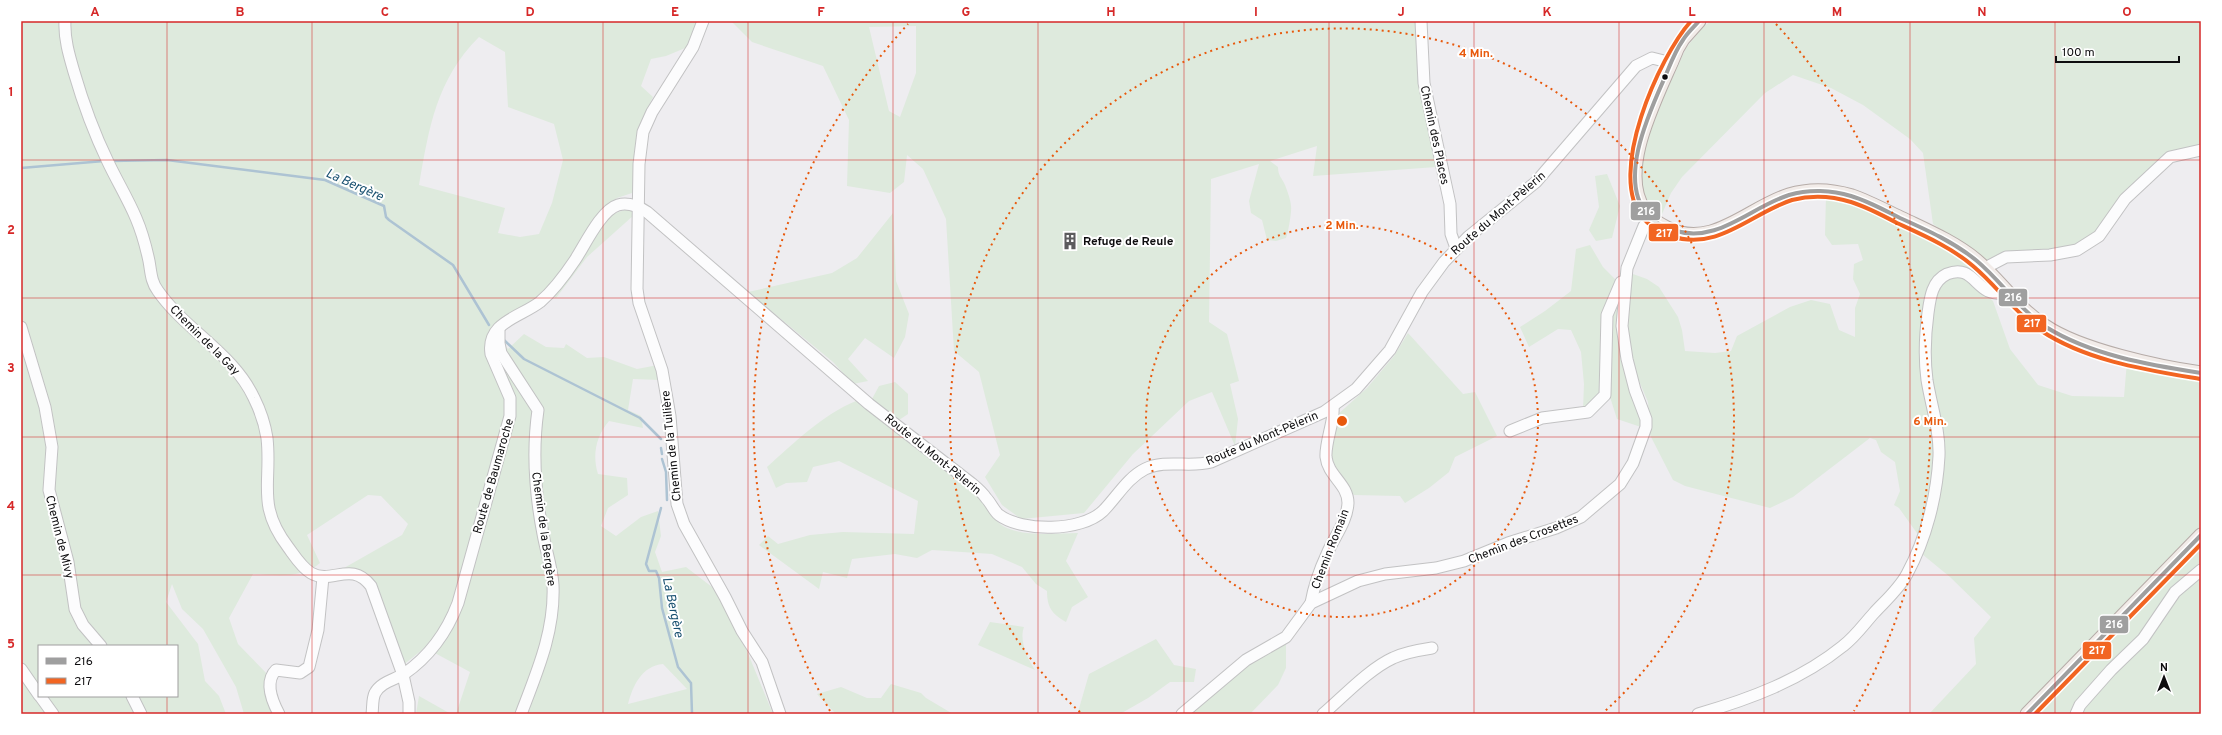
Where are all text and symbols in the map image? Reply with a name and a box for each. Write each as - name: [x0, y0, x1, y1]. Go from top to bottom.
- text: A: [90, 5, 100, 21]
- text: B: [236, 5, 245, 21]
- text: C: [381, 5, 389, 21]
- text: D: [525, 5, 535, 21]
- text: E: [671, 5, 679, 21]
- text: F: [817, 5, 825, 21]
- text: G: [962, 5, 971, 21]
- text: H: [1106, 5, 1116, 21]
- text: I: [1254, 5, 1258, 21]
- text: J: [1397, 5, 1405, 21]
- text: K: [1542, 5, 1552, 21]
- text: L: [1688, 5, 1696, 21]
- text: M: [1832, 5, 1842, 21]
- text: N: [1977, 5, 1987, 21]
- text: O: [2122, 5, 2132, 21]
- scale bar: [2056, 38, 2179, 64]
- text: 100 m: [2062, 45, 2095, 61]
- text: 4 Min.: [1459, 46, 1493, 62]
- unlabelled marker: [1660, 72, 1670, 82]
- street label: Chemin des Places: [1416, 84, 1452, 186]
- text: 1: [8, 85, 14, 101]
- water label: La Bergère: [323, 166, 386, 206]
- street label: Route du Mont-Pèlerin: [1448, 168, 1549, 259]
- line badge: 216: [1630, 201, 1661, 221]
- text: 216: [1637, 205, 1655, 219]
- text: 2 Min.: [1325, 218, 1359, 234]
- text: 2: [7, 223, 15, 239]
- line badge: 217: [1648, 223, 1679, 242]
- text: 217: [1655, 227, 1673, 241]
- building icon: Refuge de Reule: [1060, 231, 1080, 251]
- place label: Refuge de Reule: [1083, 234, 1174, 250]
- line badge: 216: [1998, 288, 2028, 307]
- text: 216: [2004, 291, 2022, 305]
- street label: Chemin de la Gay: [166, 302, 243, 379]
- line badge: 217: [2016, 314, 2047, 333]
- text: 217: [2023, 317, 2041, 331]
- text: 3: [7, 361, 15, 377]
- street label: Chemin de la Tuilière: [658, 390, 686, 502]
- street label: Route du Mont-Pèlerin: [1204, 408, 1321, 470]
- street label: Route du Mont-Pèlerin: [881, 411, 984, 499]
- centre of rings: [1335, 414, 1349, 428]
- text: 6 Min.: [1913, 414, 1947, 430]
- street label: Route de Baumaroche: [470, 417, 518, 536]
- street label: Chemin de la Bergère: [527, 471, 559, 587]
- street label: Chemin de Mivy: [41, 494, 77, 581]
- text: 4: [7, 499, 15, 515]
- street label: Chemin Romain: [1308, 507, 1354, 592]
- street label: Chemin des Crosettes: [1466, 512, 1581, 568]
- water label: La Bergère: [658, 576, 686, 639]
- line badge: 216: [2099, 615, 2129, 634]
- text: 216: [2105, 618, 2123, 632]
- text: 5: [7, 637, 15, 653]
- line badge: 217: [2082, 641, 2112, 660]
- text: 217: [2088, 644, 2106, 658]
- legend: [38, 645, 178, 697]
- text: 216: [74, 654, 93, 670]
- north arrow: [2144, 657, 2184, 697]
- text: N: [2160, 661, 2168, 675]
- text: 217: [74, 674, 92, 690]

